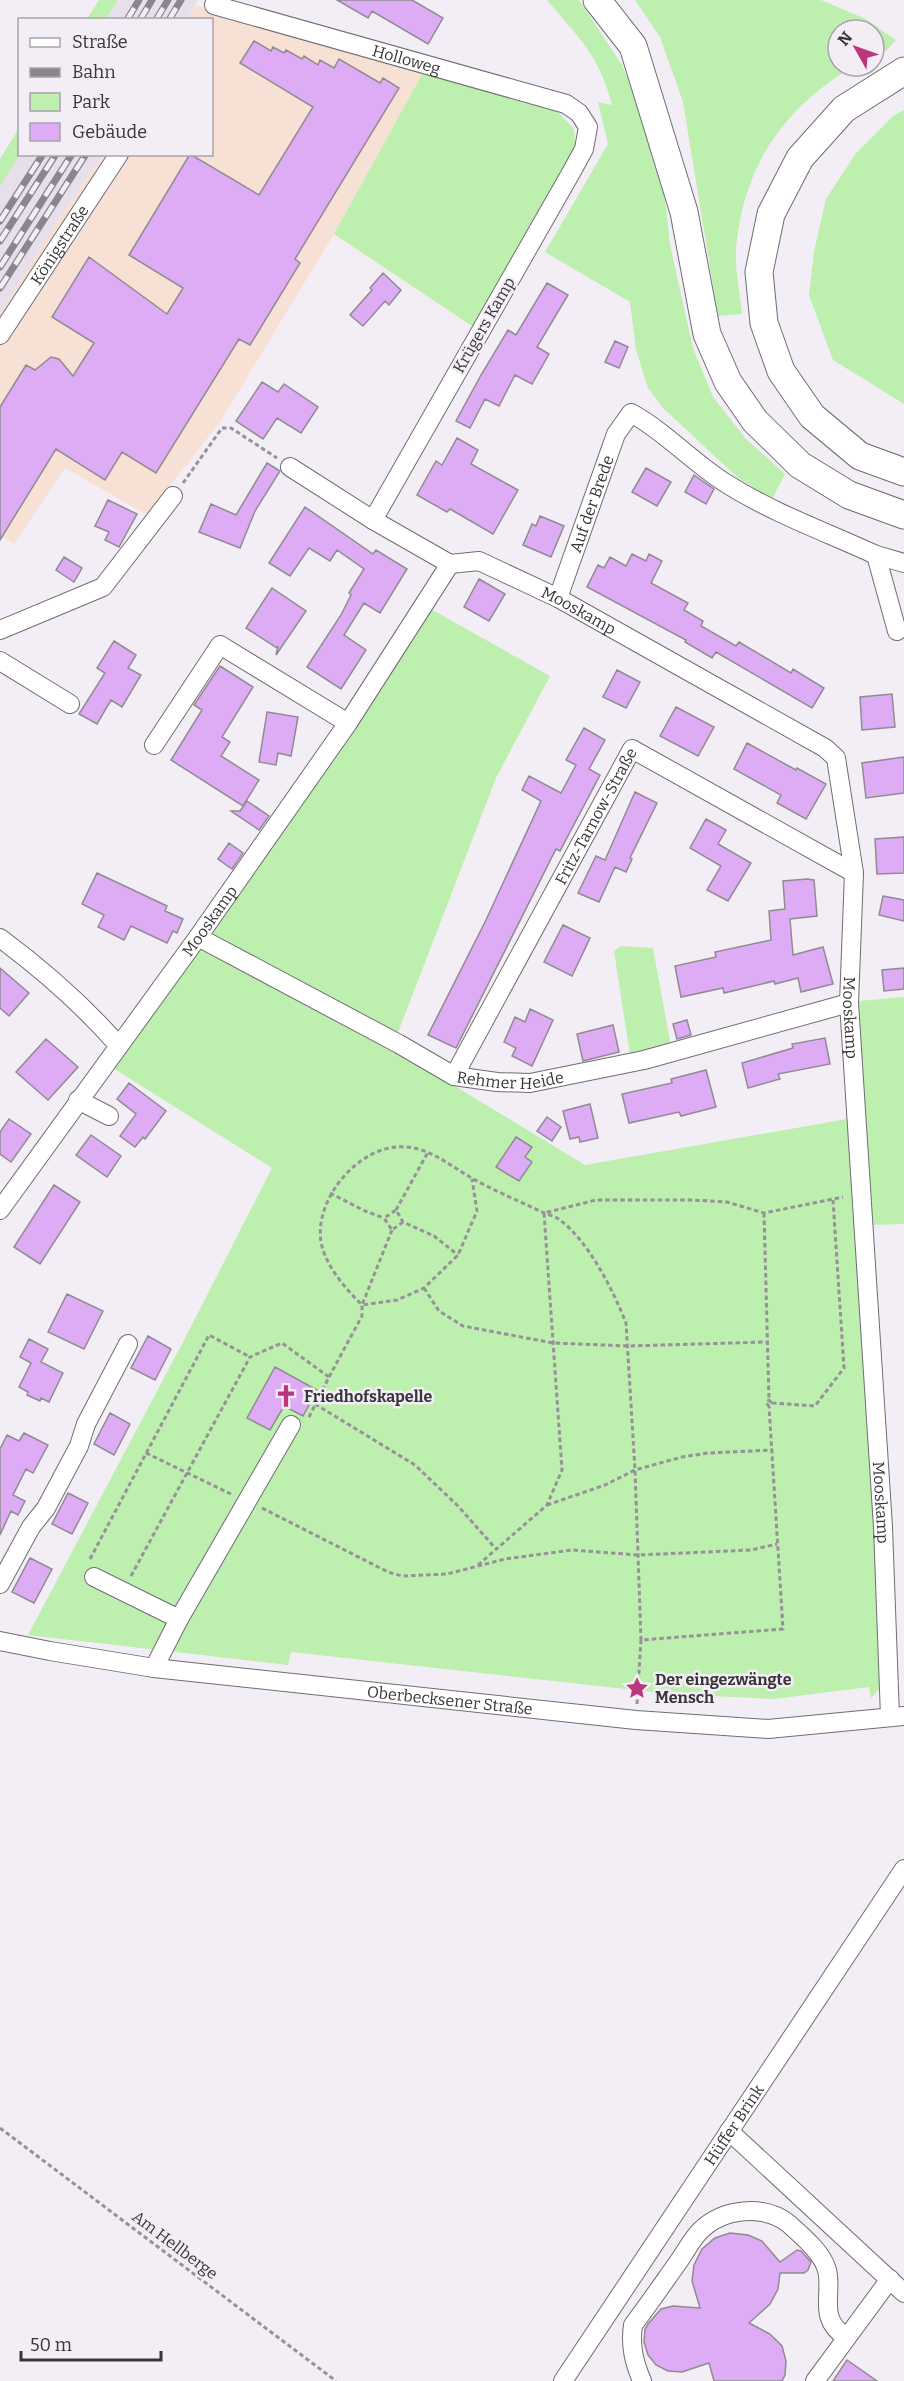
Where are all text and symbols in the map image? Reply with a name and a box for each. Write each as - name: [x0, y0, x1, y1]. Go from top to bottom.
- legend: [18, 18, 213, 156]
- north arrow: [826, 18, 886, 78]
- text: N: [834, 28, 856, 50]
- text: Straße: [72, 31, 128, 53]
- street label: Holloweg: [370, 41, 443, 78]
- text: Bahn: [72, 61, 116, 83]
- text: Park: [72, 91, 111, 113]
- text: Gebäude: [72, 121, 147, 143]
- street label: Königstraße: [26, 201, 92, 288]
- street label: Krügers Kamp: [449, 274, 519, 376]
- street label: Auf der Brede: [565, 453, 617, 555]
- street label: Mooskamp: [539, 582, 620, 638]
- street label: Fritz-Tarnow-Straße: [551, 744, 640, 888]
- street label: Mooskamp: [178, 882, 241, 960]
- street label: Mooskamp: [839, 976, 862, 1059]
- street label: Rehmer Heide: [456, 1067, 565, 1093]
- church icon: Friedhofskapelle: [273, 1383, 299, 1409]
- place label: Friedhofskapelle: [304, 1387, 433, 1406]
- street label: Mooskamp: [869, 1461, 893, 1544]
- place label: Der eingezwängte Mensch: [655, 1670, 792, 1707]
- place icon: Der eingezwängte Mensch: [624, 1675, 650, 1701]
- street label: Oberbecksener Straße: [366, 1682, 534, 1718]
- street label: Hüffer Brink: [700, 2081, 768, 2169]
- street label: Am Hellberge: [128, 2207, 222, 2283]
- scale bar: [21, 2324, 160, 2362]
- text: 50 m: [30, 2334, 72, 2356]

